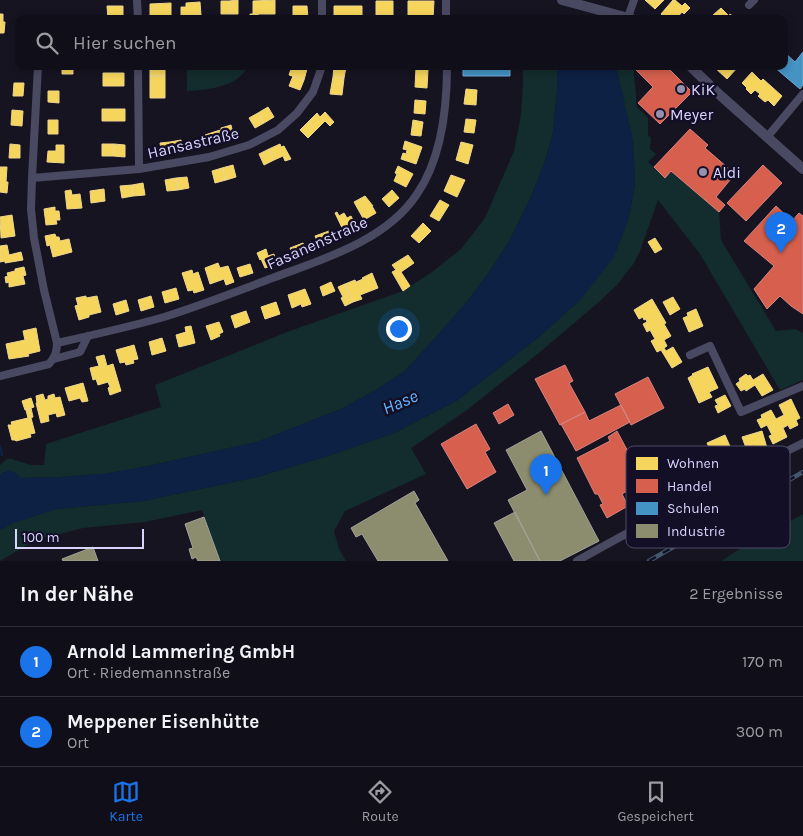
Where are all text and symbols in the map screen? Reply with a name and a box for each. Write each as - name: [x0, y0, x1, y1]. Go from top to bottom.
- search box: [15, 15, 788, 70]
- icon: search: [33, 29, 61, 57]
- text: Hier suchen: [73, 32, 176, 54]
- place label: KiK: [691, 80, 715, 99]
- marker: KiK: [675, 83, 687, 95]
- place label: Meyer: [670, 105, 713, 124]
- marker: Meyer: [654, 108, 666, 120]
- street label: Hansastraße: [145, 123, 241, 163]
- place label: Aldi: [713, 163, 741, 182]
- marker: Aldi: [697, 166, 709, 178]
- street label: Fasanenstraße: [264, 212, 370, 274]
- pin: 2: [765, 212, 797, 253]
- your location: [386, 316, 412, 342]
- water label: Hase: [379, 385, 421, 419]
- legend: [626, 446, 790, 548]
- pin: 1: [530, 454, 562, 495]
- text: Wohnen: [667, 455, 719, 472]
- text: Handel: [667, 478, 712, 495]
- text: Schulen: [667, 500, 719, 517]
- text: Industrie: [667, 523, 725, 540]
- scale bar: [15, 526, 144, 549]
- text: 100 m: [22, 529, 60, 546]
- text: In der Nähe: [20, 582, 134, 606]
- text: 2 Ergebnisse: [689, 584, 783, 603]
- text: Arnold Lammering GmbH: [67, 641, 295, 663]
- text: 1: [33, 652, 39, 671]
- text: 170 m: [742, 652, 783, 671]
- text: Ort · Riedemannstraße: [67, 663, 230, 682]
- text: Meppener Eisenhütte: [67, 711, 259, 733]
- text: 2: [31, 722, 41, 741]
- text: 300 m: [736, 722, 783, 741]
- text: Ort: [67, 733, 89, 752]
- tab: Karte: [109, 778, 143, 825]
- tab: Route: [362, 778, 399, 825]
- tab: Gespeichert: [617, 778, 694, 825]

